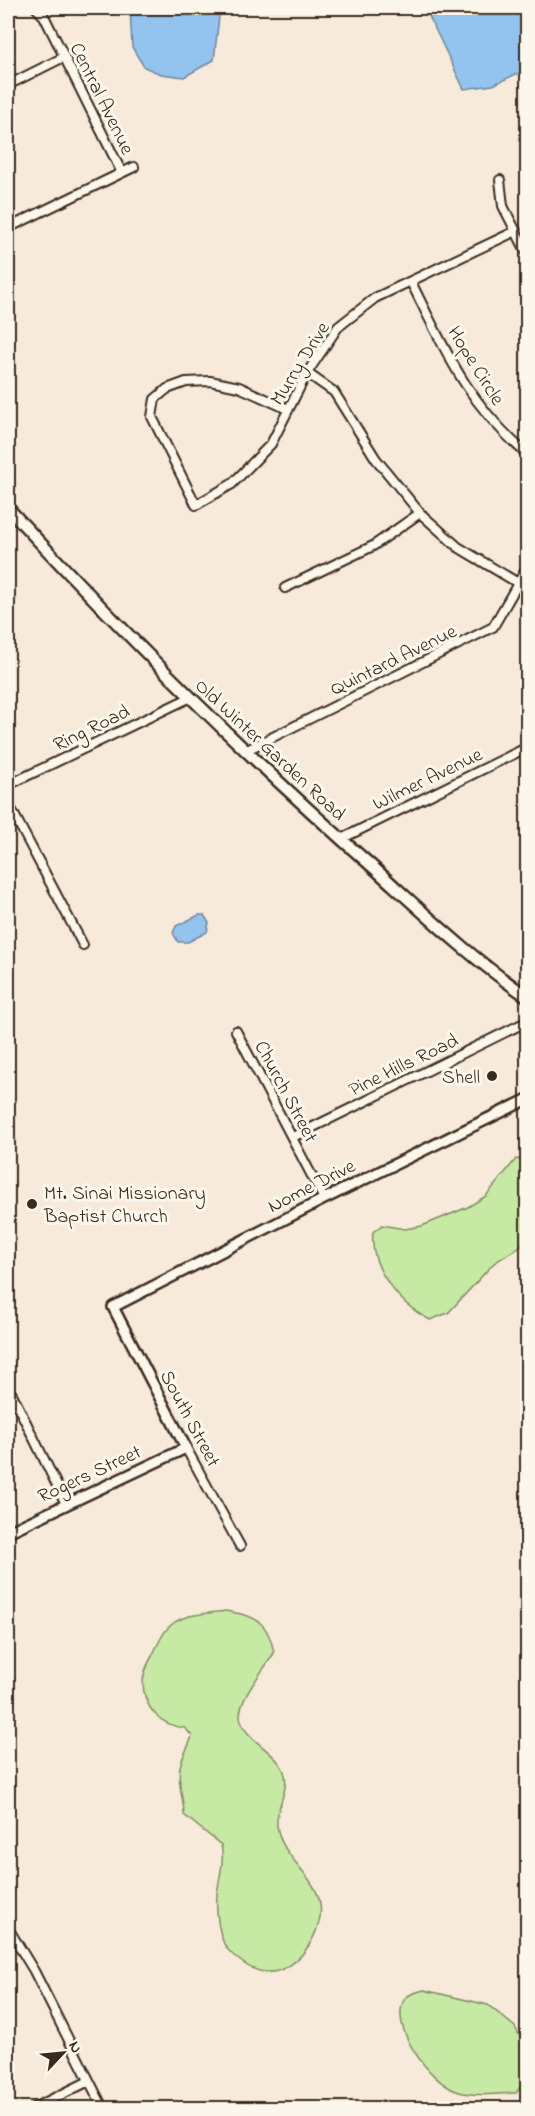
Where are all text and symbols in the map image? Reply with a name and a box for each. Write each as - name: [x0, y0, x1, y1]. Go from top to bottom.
- street label: Central Avenue: [61, 38, 140, 160]
- street label: Murry Drive: [264, 317, 338, 412]
- street label: Hope Circle: [439, 321, 511, 412]
- street label: Quintard Avenue: [326, 618, 462, 704]
- street label: Old Winter Garden Road: [187, 673, 351, 829]
- street label: Ring Road: [49, 698, 136, 761]
- street label: Wilmer Avenue: [368, 741, 488, 819]
- street label: Pine Hills Road: [345, 1027, 464, 1105]
- street label: Church Street: [246, 1036, 324, 1149]
- place label: Shell: [442, 1064, 480, 1093]
- marker: Shell: [485, 1069, 499, 1083]
- street label: Nome Drive: [263, 1153, 361, 1222]
- place label: Mt. Sinai Missionary Baptist Church: [43, 1180, 206, 1232]
- marker: Mt. Sinai Missionary Baptist Church: [25, 1197, 39, 1211]
- street label: South Street: [151, 1365, 227, 1473]
- street label: Rogers Street: [34, 1439, 147, 1513]
- north arrow: [33, 2023, 93, 2083]
- text: N: [62, 2037, 88, 2058]

